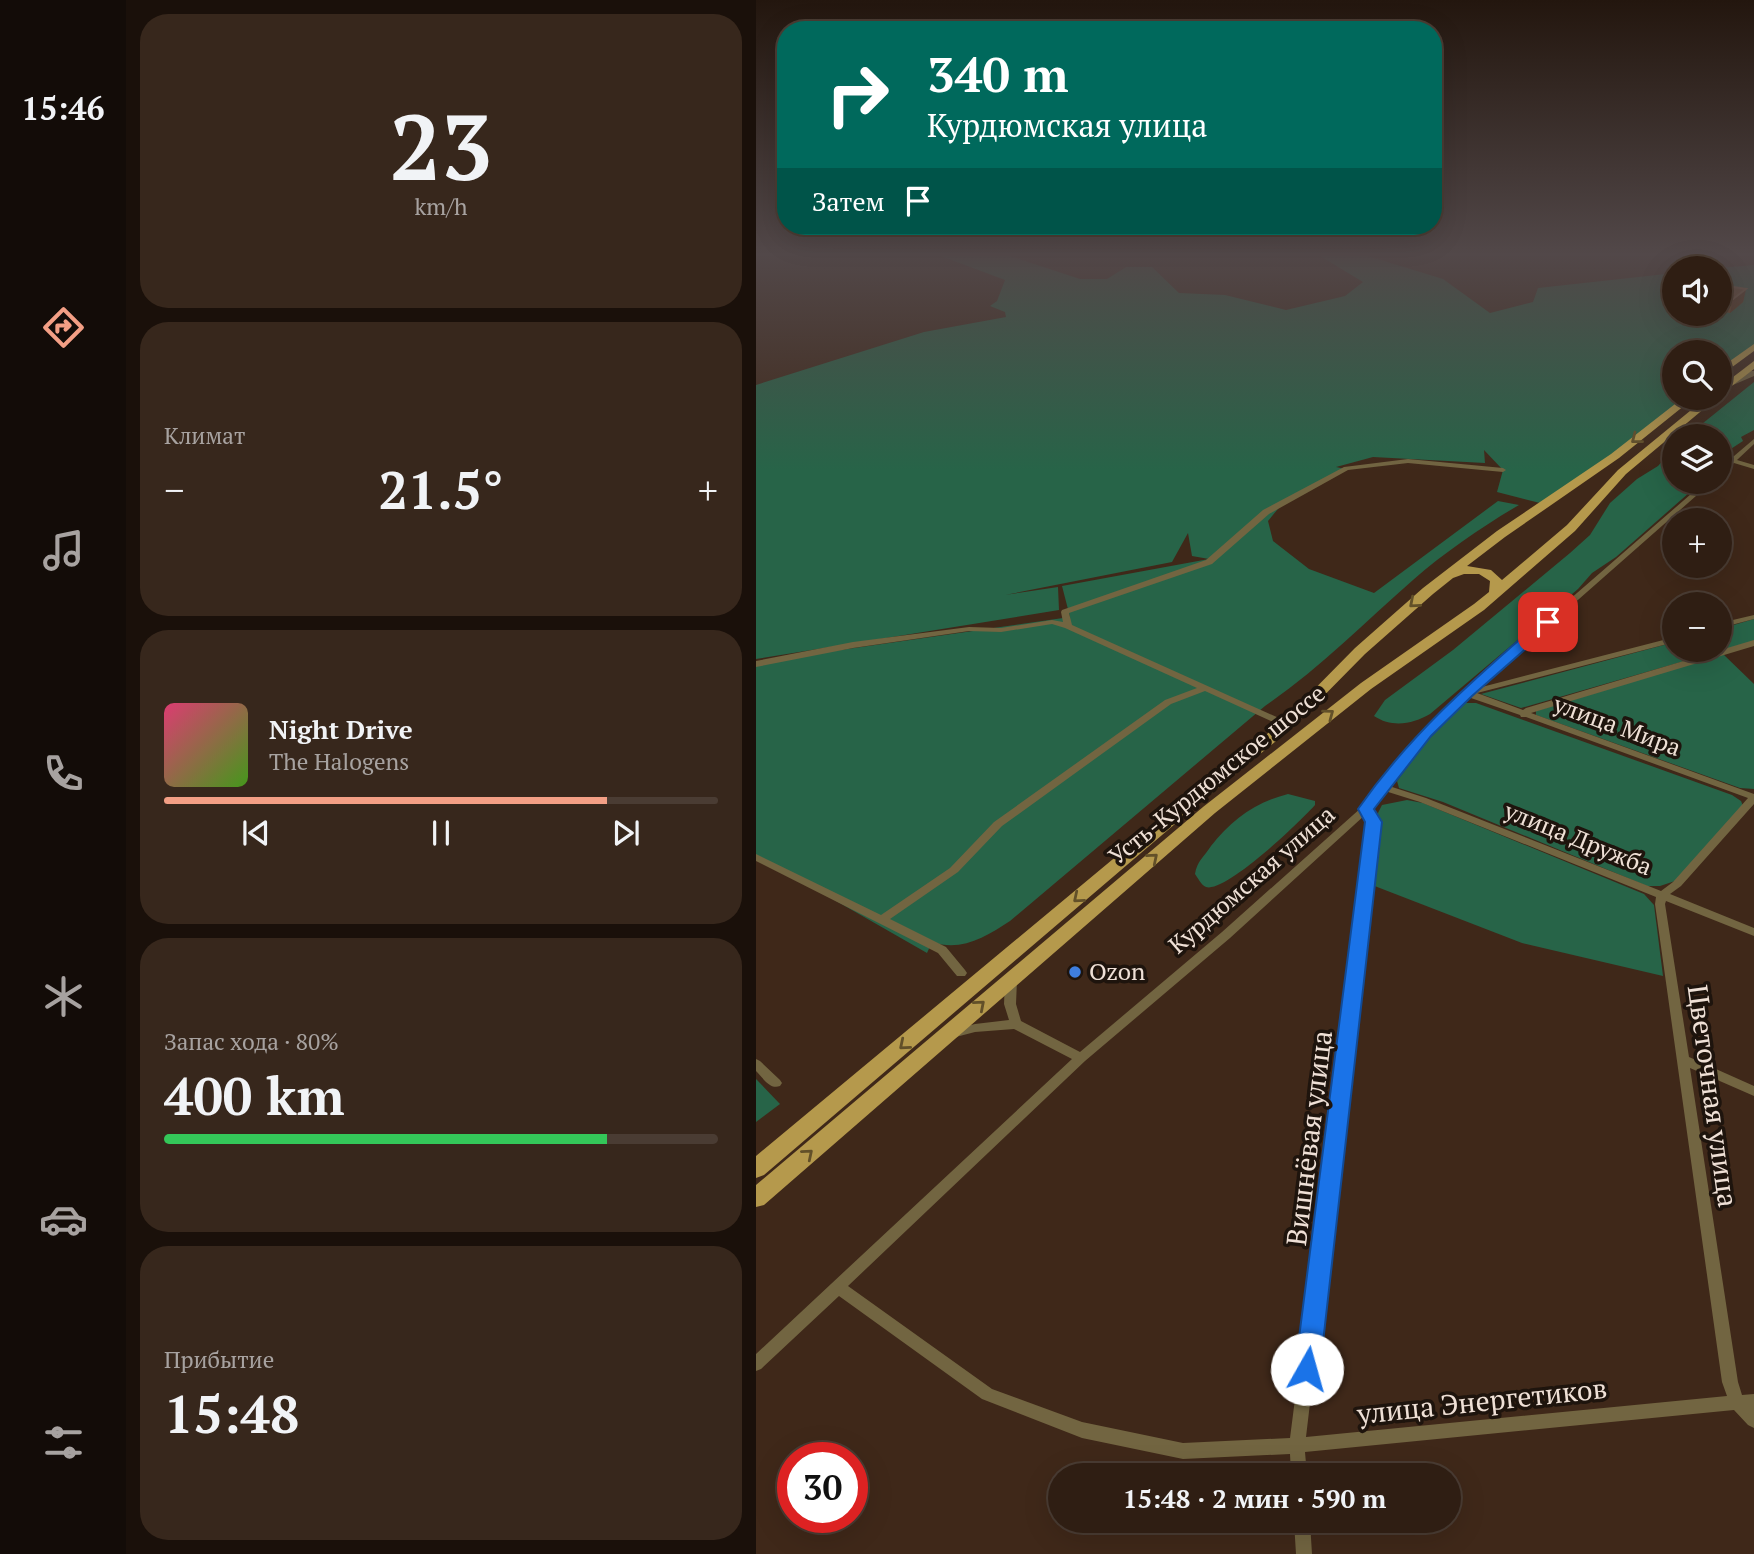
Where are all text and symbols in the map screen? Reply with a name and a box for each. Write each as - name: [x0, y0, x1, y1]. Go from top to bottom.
- text: 340 m: [927, 41, 1069, 106]
- icon: right: [812, 49, 903, 140]
- text: 23: [390, 85, 492, 206]
- text: 15:46: [21, 87, 105, 129]
- text: Курдюмская улица: [927, 104, 1208, 146]
- icon: arrive: [899, 182, 937, 220]
- text: Затем: [812, 184, 885, 218]
- text: km/h: [414, 191, 468, 222]
- map controls: [1662, 256, 1732, 662]
- button: sound: [1662, 256, 1732, 326]
- icon: directions: [39, 303, 88, 352]
- button: search: [1662, 340, 1732, 410]
- text: Климат: [164, 420, 245, 451]
- button: layers: [1662, 424, 1732, 494]
- one-way arrow: [1632, 431, 1644, 444]
- text: 21.5°: [378, 455, 504, 524]
- text: −: [164, 465, 184, 515]
- text: +: [698, 465, 718, 515]
- button: +: [1662, 508, 1732, 578]
- icon: music: [39, 526, 88, 575]
- pin: [1518, 592, 1578, 652]
- button: −: [1662, 592, 1732, 662]
- one-way arrow: [1409, 595, 1422, 607]
- icon: arrive: [1529, 603, 1567, 641]
- street label: Усть-Курдюмское шоссе: [1102, 677, 1331, 871]
- street label: улица Мира: [1548, 687, 1685, 763]
- one-way arrow: [1322, 710, 1334, 722]
- text: Night Drive: [269, 712, 413, 746]
- text: The Halogens: [269, 746, 409, 777]
- icon: phone: [39, 749, 88, 798]
- street label: улица Дружба: [1499, 794, 1657, 882]
- street label: Курдюмская улица: [1161, 798, 1341, 960]
- icon: previous: [237, 814, 275, 852]
- icon: pause: [422, 814, 460, 852]
- icon: next: [607, 814, 645, 852]
- one-way arrow: [1145, 854, 1158, 866]
- one-way arrow: [1073, 890, 1086, 902]
- place label: Ozon: [1089, 955, 1145, 987]
- marker: Ozon: [1067, 964, 1083, 980]
- icon: climate: [39, 972, 88, 1021]
- street label: Цветочная улица: [1680, 982, 1747, 1209]
- one-way arrow: [972, 1001, 985, 1013]
- text: Запас хода · 80%: [164, 1026, 339, 1057]
- street label: Вишнёвая улица: [1277, 1028, 1340, 1248]
- one-way arrow: [899, 1037, 912, 1049]
- text: 400 km: [164, 1061, 345, 1130]
- one-way arrow: [800, 1150, 813, 1162]
- icon: car: [39, 1195, 88, 1244]
- position arrow: [1270, 1332, 1344, 1406]
- text: Прибытие: [164, 1344, 274, 1375]
- street label: улица Энергетиков: [1354, 1369, 1609, 1432]
- text: 15:48: [164, 1379, 299, 1448]
- icon: filters: [39, 1418, 88, 1467]
- speed limit sign: 30: [777, 1442, 868, 1533]
- text: 15:48 · 2 мин · 590 m: [1123, 1481, 1386, 1515]

